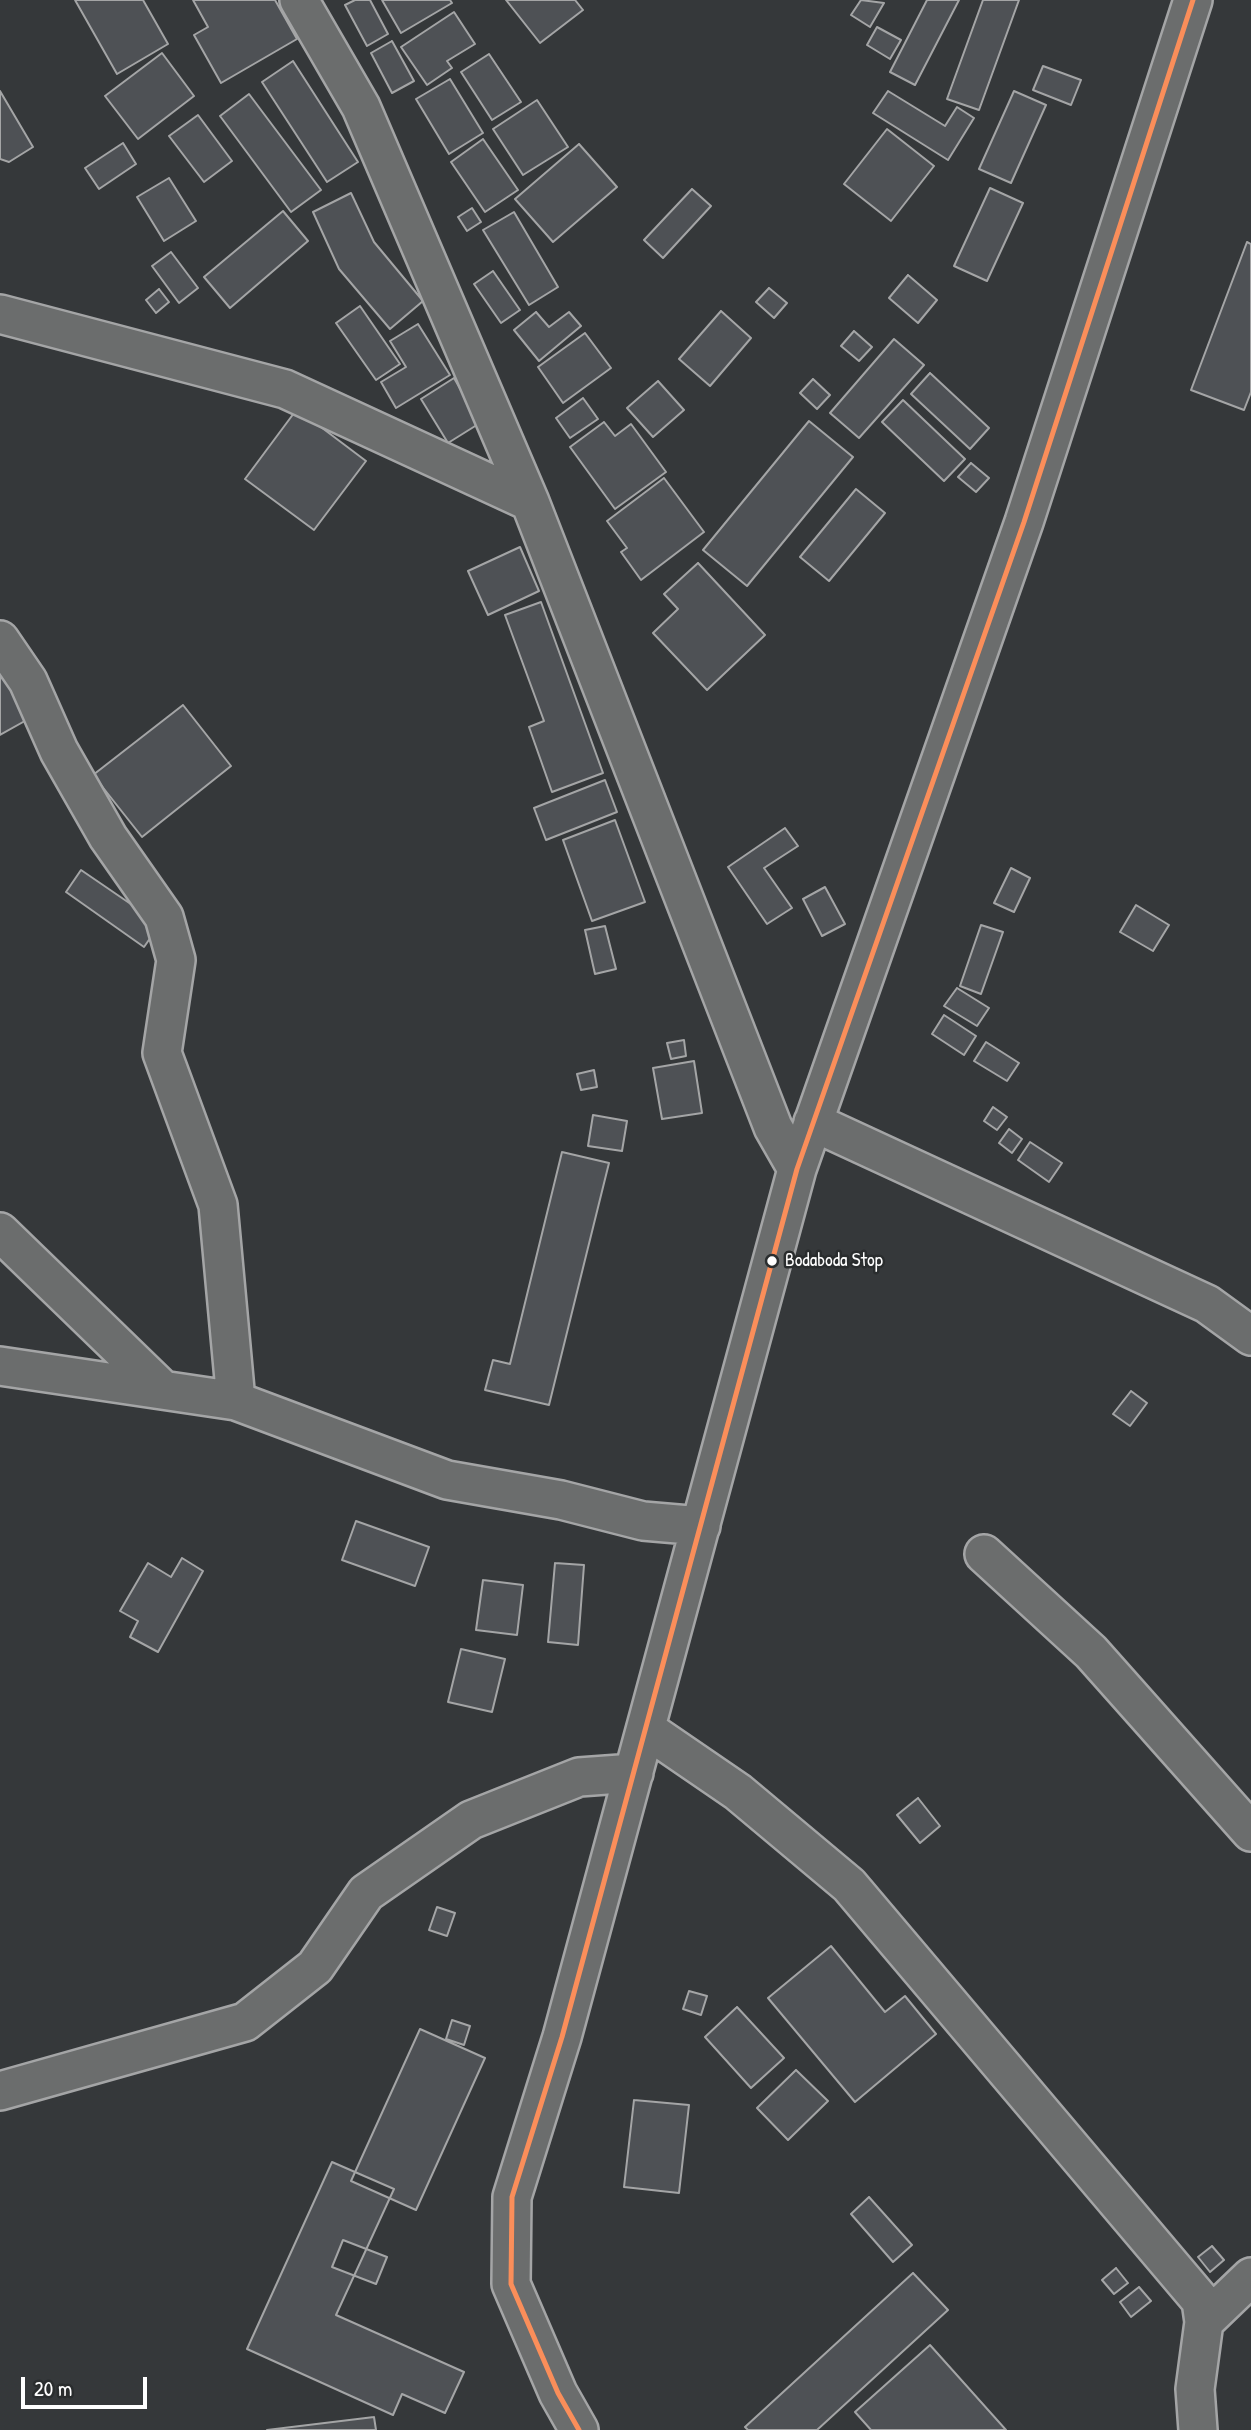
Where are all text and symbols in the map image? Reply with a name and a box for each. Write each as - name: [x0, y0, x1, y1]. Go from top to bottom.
- place label: Bodaboda Stop: [785, 1250, 883, 1272]
- marker: Bodaboda Stop: [765, 1254, 779, 1268]
- scale bar: [24, 2364, 150, 2408]
- text: 20 m: [34, 2374, 72, 2403]

